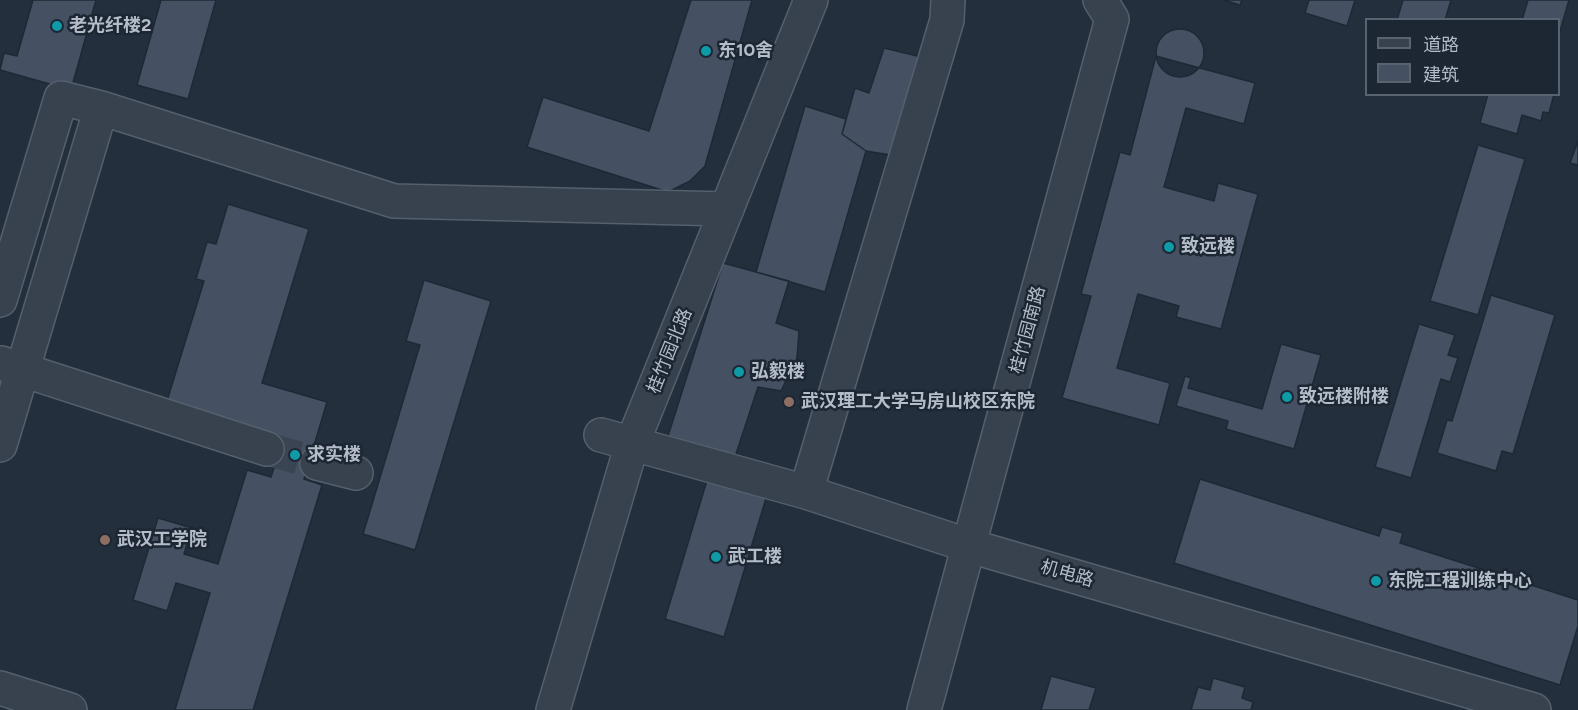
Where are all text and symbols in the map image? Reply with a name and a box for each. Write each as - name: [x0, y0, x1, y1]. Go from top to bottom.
- place label: 老光纤楼2: [69, 15, 151, 37]
- legend: [1365, 18, 1560, 96]
- marker: 老光纤楼2: [50, 19, 64, 33]
- text: 道路: [1423, 34, 1459, 56]
- place label: 东10舍: [718, 40, 773, 62]
- marker: 东10舍: [699, 44, 713, 58]
- text: 建筑: [1423, 64, 1459, 86]
- place label: 致远楼: [1181, 236, 1235, 258]
- marker: 致远楼: [1162, 240, 1176, 254]
- street label: 桂竹园南路: [1006, 284, 1050, 376]
- street label: 桂竹园北路: [643, 305, 697, 397]
- place label: 弘毅楼: [751, 361, 805, 383]
- marker: 弘毅楼: [732, 365, 746, 379]
- place label: 致远楼附楼: [1299, 386, 1389, 408]
- marker: 致远楼附楼: [1280, 390, 1294, 404]
- place label: 武汉理工大学马房山校区东院: [801, 391, 1035, 413]
- marker: 武汉理工大学马房山校区东院: [782, 395, 796, 409]
- place label: 求实楼: [307, 444, 361, 466]
- marker: 求实楼: [288, 448, 302, 462]
- place label: 武汉工学院: [117, 529, 207, 551]
- marker: 武汉工学院: [98, 533, 112, 547]
- place label: 武工楼: [728, 546, 782, 568]
- marker: 武工楼: [709, 550, 723, 564]
- street label: 机电路: [1038, 556, 1096, 592]
- place label: 东院工程训练中心: [1388, 570, 1532, 592]
- marker: 东院工程训练中心: [1369, 574, 1383, 588]

